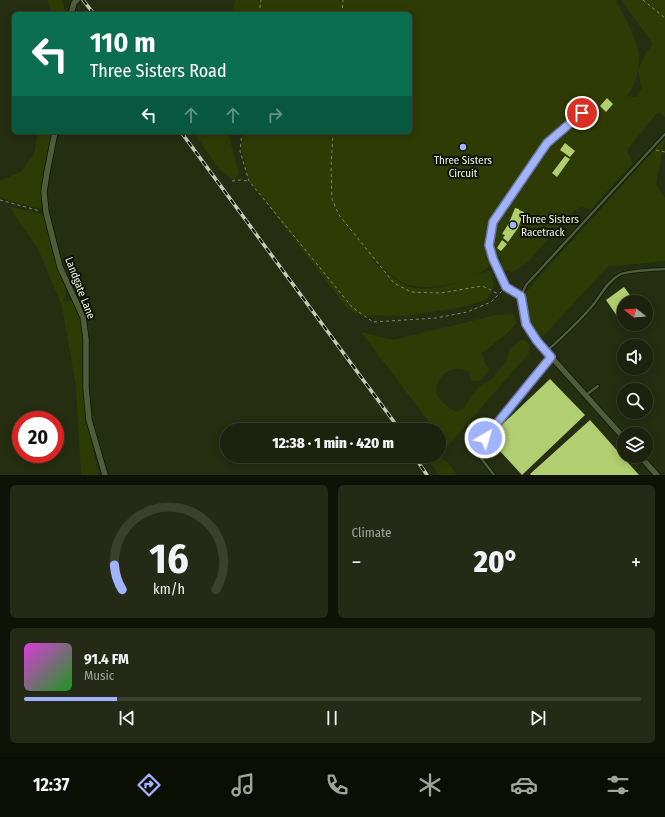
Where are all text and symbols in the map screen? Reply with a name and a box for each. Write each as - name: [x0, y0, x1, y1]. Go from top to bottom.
- text: 110 m: [90, 26, 156, 59]
- icon: left: [24, 28, 76, 80]
- text: Three Sisters Road: [90, 60, 227, 82]
- pin: [565, 96, 599, 130]
- icon: arrive: [571, 102, 593, 124]
- icon: left: [138, 104, 160, 126]
- icon: ahead: [180, 104, 202, 126]
- icon: ahead: [222, 104, 244, 126]
- icon: right: [264, 104, 286, 126]
- marker: Three Sisters Circuit: [458, 142, 468, 152]
- place label: Three Sisters Circuit: [434, 154, 492, 180]
- place label: Three Sisters Racetrack: [521, 213, 579, 239]
- marker: Three Sisters Racetrack: [508, 220, 518, 230]
- street label: Landgate Lane: [62, 255, 98, 321]
- north arrow: [617, 295, 653, 331]
- map controls: [617, 295, 653, 463]
- button: sound: [617, 339, 653, 375]
- button: search: [617, 383, 653, 419]
- speed limit sign: 20: [12, 411, 64, 463]
- position arrow: [464, 417, 506, 459]
- button: layers: [617, 427, 653, 463]
- text: 12:38 · 1 min · 420 m: [272, 434, 394, 452]
- text: Climate: [352, 525, 392, 540]
- text: 16: [149, 533, 188, 583]
- text: 20°: [474, 544, 519, 580]
- text: −: [352, 549, 361, 576]
- text: +: [631, 549, 641, 576]
- text: km/h: [153, 580, 185, 597]
- text: 91.4 FM: [84, 650, 129, 668]
- text: Music: [84, 668, 114, 683]
- icon: previous: [116, 707, 138, 729]
- icon: pause: [321, 707, 343, 729]
- icon: next: [527, 707, 549, 729]
- icon: directions: [135, 771, 163, 799]
- icon: music: [229, 771, 257, 799]
- icon: phone: [323, 771, 351, 799]
- icon: climate: [416, 771, 444, 799]
- icon: car: [510, 771, 538, 799]
- icon: filters: [604, 771, 632, 799]
- text: 12:37: [33, 774, 69, 796]

